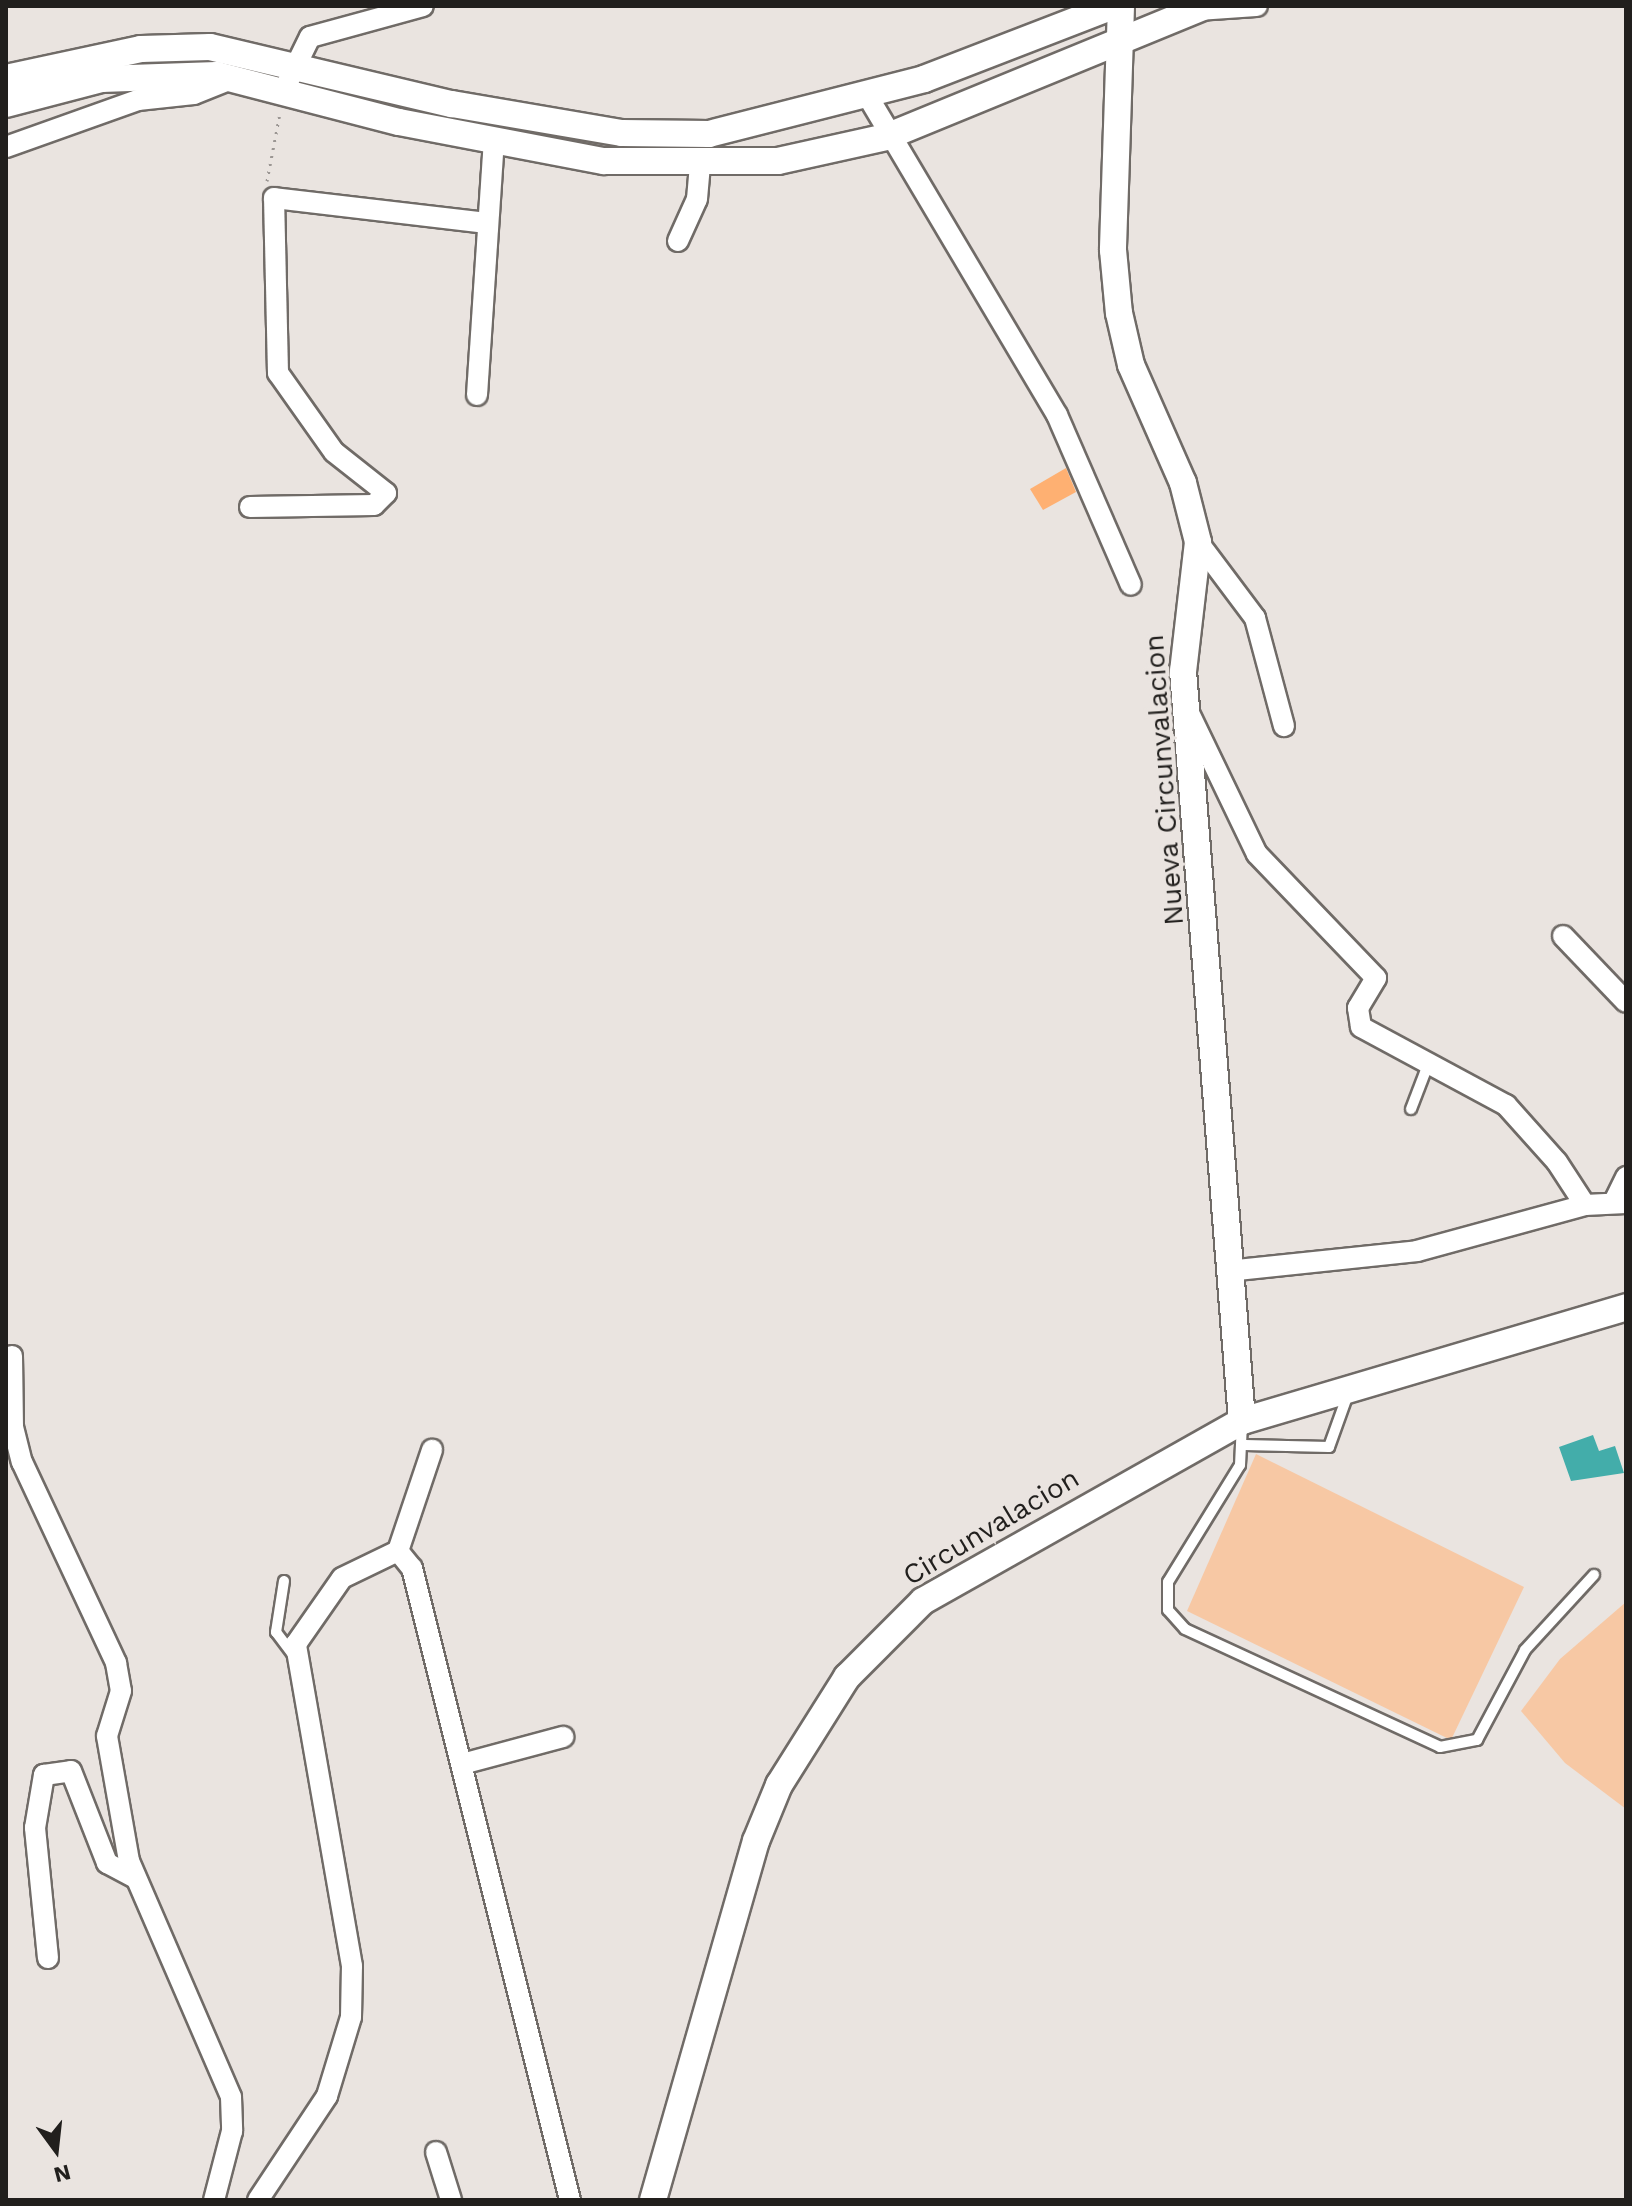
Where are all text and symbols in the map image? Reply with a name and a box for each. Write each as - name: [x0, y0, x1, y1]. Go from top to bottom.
- street label: Nueva Circunvalacion: [1137, 633, 1191, 927]
- street label: Circunvalacion: [897, 1461, 1085, 1593]
- north arrow: [16, 2110, 96, 2190]
- text: N: [51, 2159, 73, 2188]

